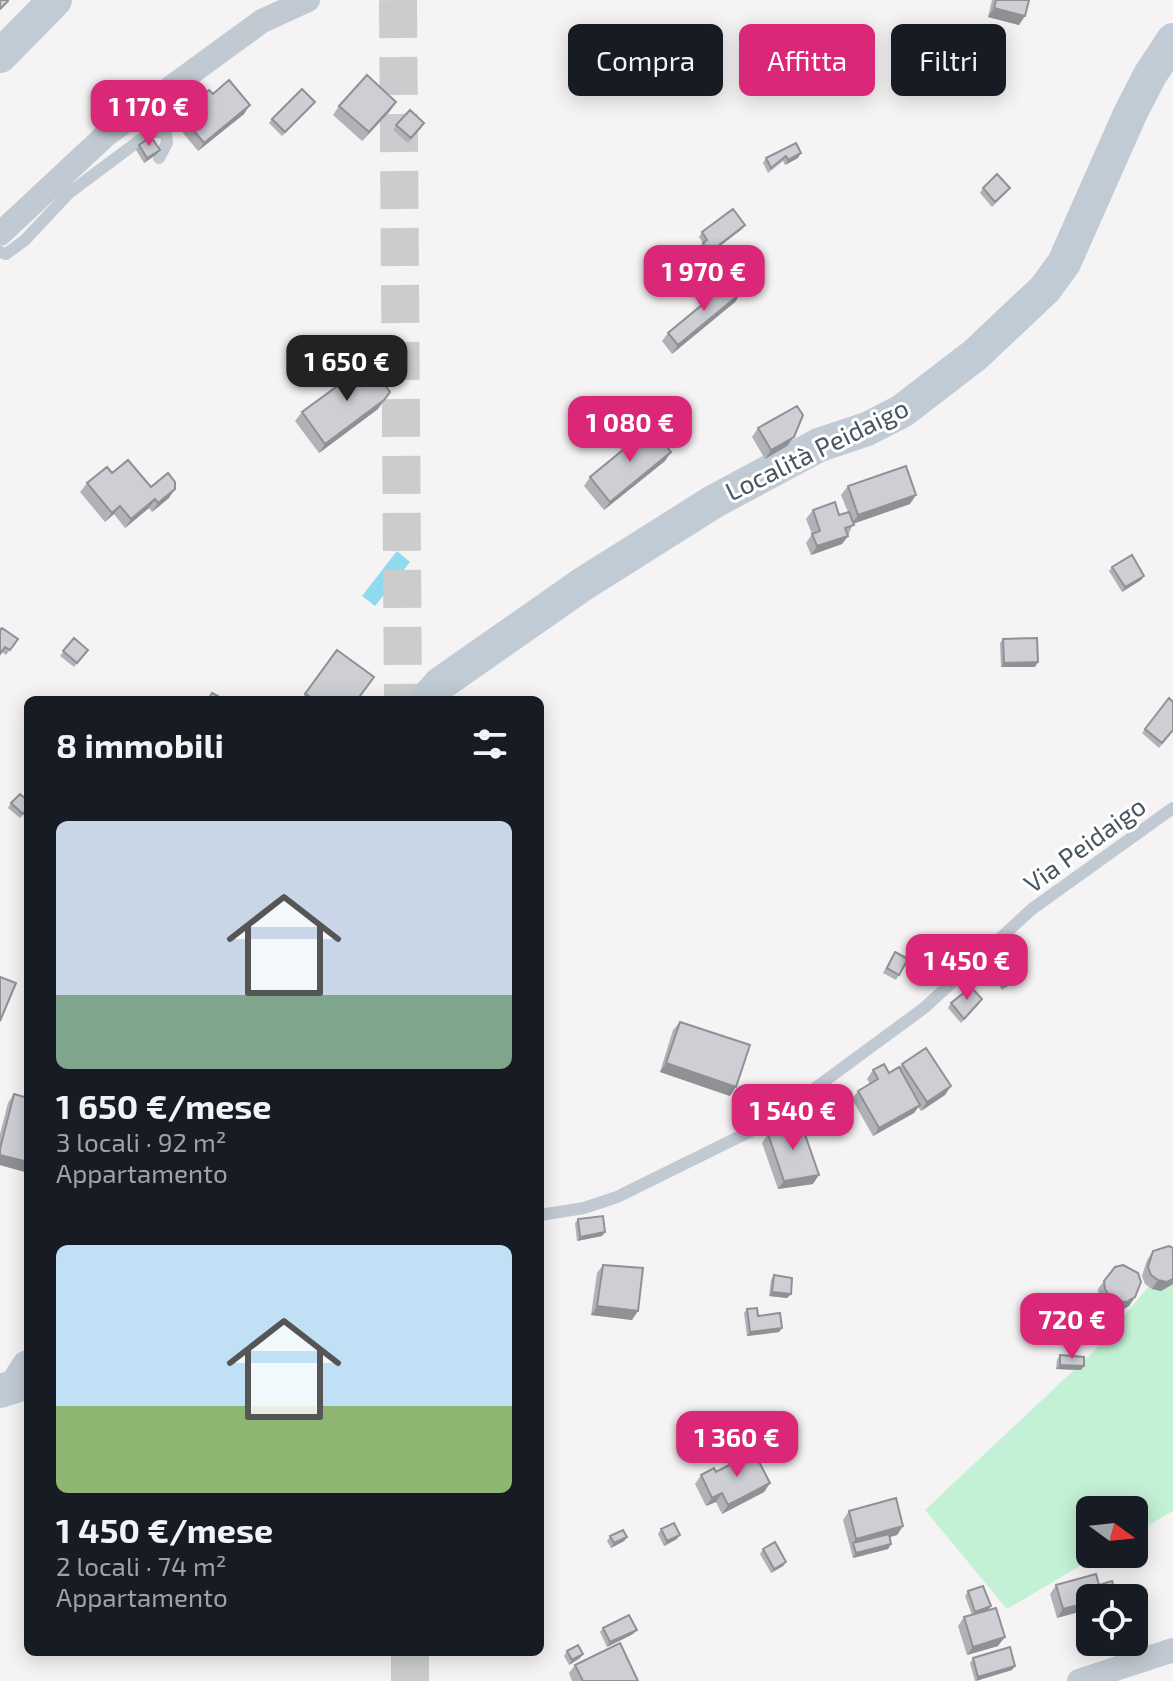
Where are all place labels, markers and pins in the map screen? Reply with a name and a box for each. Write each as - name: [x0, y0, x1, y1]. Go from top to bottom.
- pin: 1 170 €: [75, 80, 223, 148]
- pin: 1 970 €: [630, 245, 778, 313]
- pin: 1 650 €: [273, 335, 421, 403]
- pin: 1 080 €: [556, 396, 704, 464]
- pin: 1 450 €: [893, 934, 1041, 1002]
- pin: 1 540 €: [719, 1084, 867, 1152]
- pin: 720 €: [1016, 1293, 1128, 1361]
- pin: 1 360 €: [663, 1411, 811, 1479]

